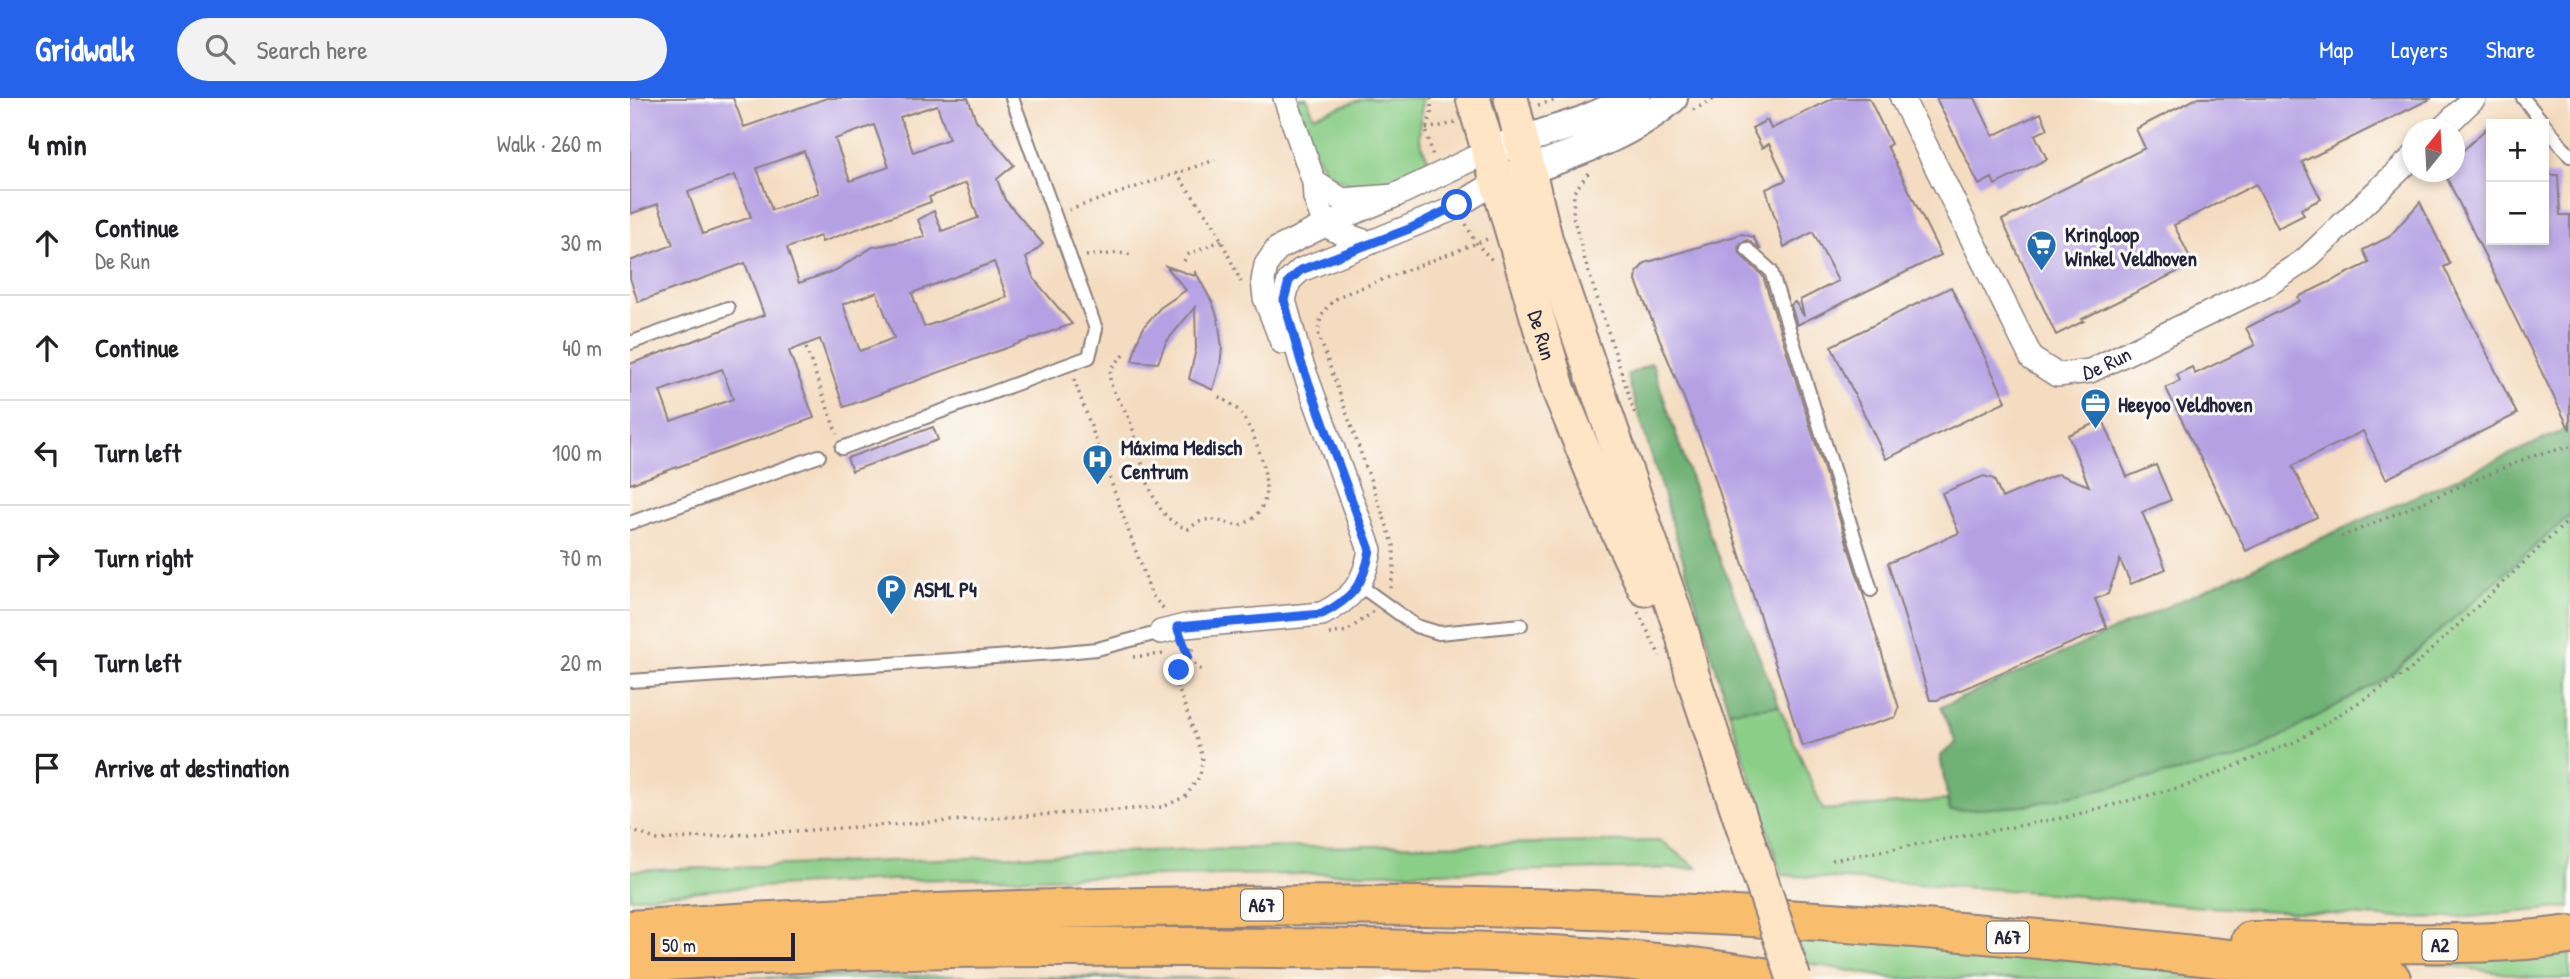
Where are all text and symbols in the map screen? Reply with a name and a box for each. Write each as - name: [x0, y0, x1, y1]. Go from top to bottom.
- search box: [177, 18, 667, 81]
- text: Gridwalk: [35, 27, 135, 71]
- icon: search: [201, 30, 239, 68]
- text: Search here: [257, 32, 368, 67]
- text: Map: [2319, 33, 2353, 65]
- text: Layers: [2391, 33, 2448, 65]
- text: Share: [2486, 33, 2535, 65]
- north arrow: [2402, 119, 2465, 182]
- map controls: [2486, 119, 2549, 245]
- button: +: [2486, 119, 2549, 182]
- text: 4 min: [28, 124, 87, 164]
- text: Walk · 260 m: [497, 128, 602, 159]
- button: −: [2486, 182, 2549, 245]
- route start: [1441, 189, 1472, 220]
- text: Continue: [95, 210, 179, 245]
- place label: Kringloop Winkel Veldhoven: [2065, 220, 2197, 273]
- icon: ahead: [28, 224, 66, 262]
- text: 30 m: [560, 227, 602, 258]
- supermarket icon: Kringloop Winkel Veldhoven: [2025, 229, 2059, 273]
- text: De Run: [95, 245, 150, 276]
- street label: De Run: [1522, 307, 1564, 363]
- icon: ahead: [28, 329, 66, 367]
- text: Continue: [95, 330, 179, 365]
- text: 40 m: [562, 332, 602, 363]
- street label: De Run: [2081, 339, 2136, 386]
- office icon: Heeyoo Veldhoven: [2078, 387, 2112, 431]
- place label: Heeyoo Veldhoven: [2118, 390, 2253, 420]
- place label: Máxima Medisch Centrum: [1121, 433, 1242, 486]
- icon: left: [28, 434, 66, 472]
- text: Turn left: [95, 435, 181, 470]
- text: 100 m: [552, 437, 602, 468]
- hospital icon: Máxima Medisch Centrum: [1081, 442, 1115, 486]
- icon: right: [28, 539, 66, 577]
- text: Turn right: [95, 540, 193, 575]
- text: 70 m: [559, 542, 602, 573]
- parking icon: ASML P4: [874, 572, 908, 616]
- place label: ASML P4: [914, 575, 977, 604]
- icon: left: [28, 644, 66, 682]
- text: Turn left: [95, 645, 181, 680]
- text: 20 m: [560, 647, 602, 678]
- route end: [1163, 654, 1194, 685]
- icon: arrive: [28, 749, 66, 787]
- text: Arrive at destination: [95, 750, 290, 785]
- road number: A67: [1241, 890, 1283, 920]
- road number: A67: [1987, 922, 2029, 952]
- scale bar: [651, 930, 794, 962]
- road number: A2: [2422, 930, 2458, 960]
- text: 50 m: [662, 932, 696, 958]

